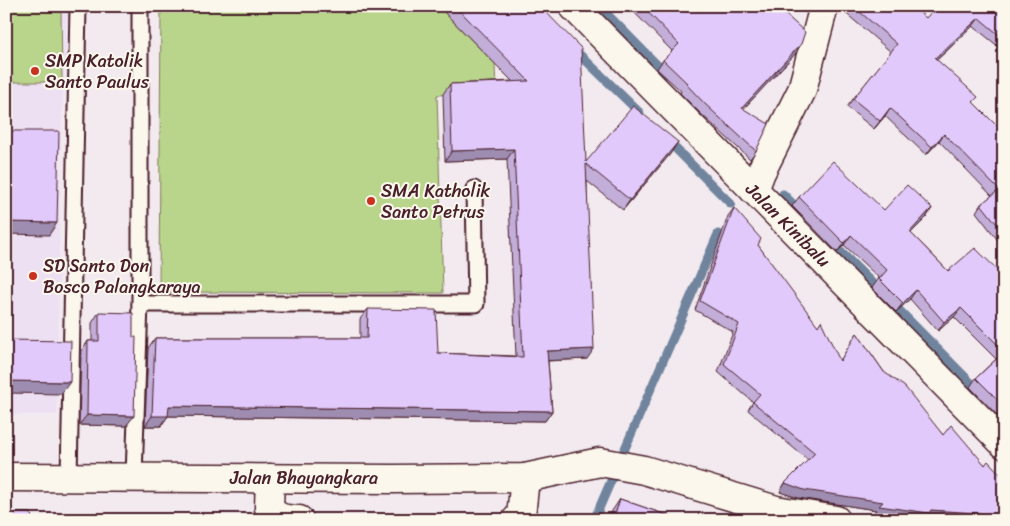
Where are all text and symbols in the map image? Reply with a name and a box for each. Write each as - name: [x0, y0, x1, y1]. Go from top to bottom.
- place label: SMP Katolik Santo Paulus: [45, 45, 150, 98]
- marker: SMP Katolik Santo Paulus: [29, 65, 41, 77]
- street label: Jalan Kinibalu: [737, 174, 839, 276]
- place label: SMA Katholik Santo Petrus: [381, 175, 491, 228]
- marker: SMA Katholik Santo Petrus: [365, 195, 377, 207]
- place label: SD Santo Don Bosco Palangkaraya: [43, 250, 201, 303]
- marker: SD Santo Don Bosco Palangkaraya: [27, 270, 39, 282]
- street label: Jalan Bhayangkara: [229, 462, 378, 494]

